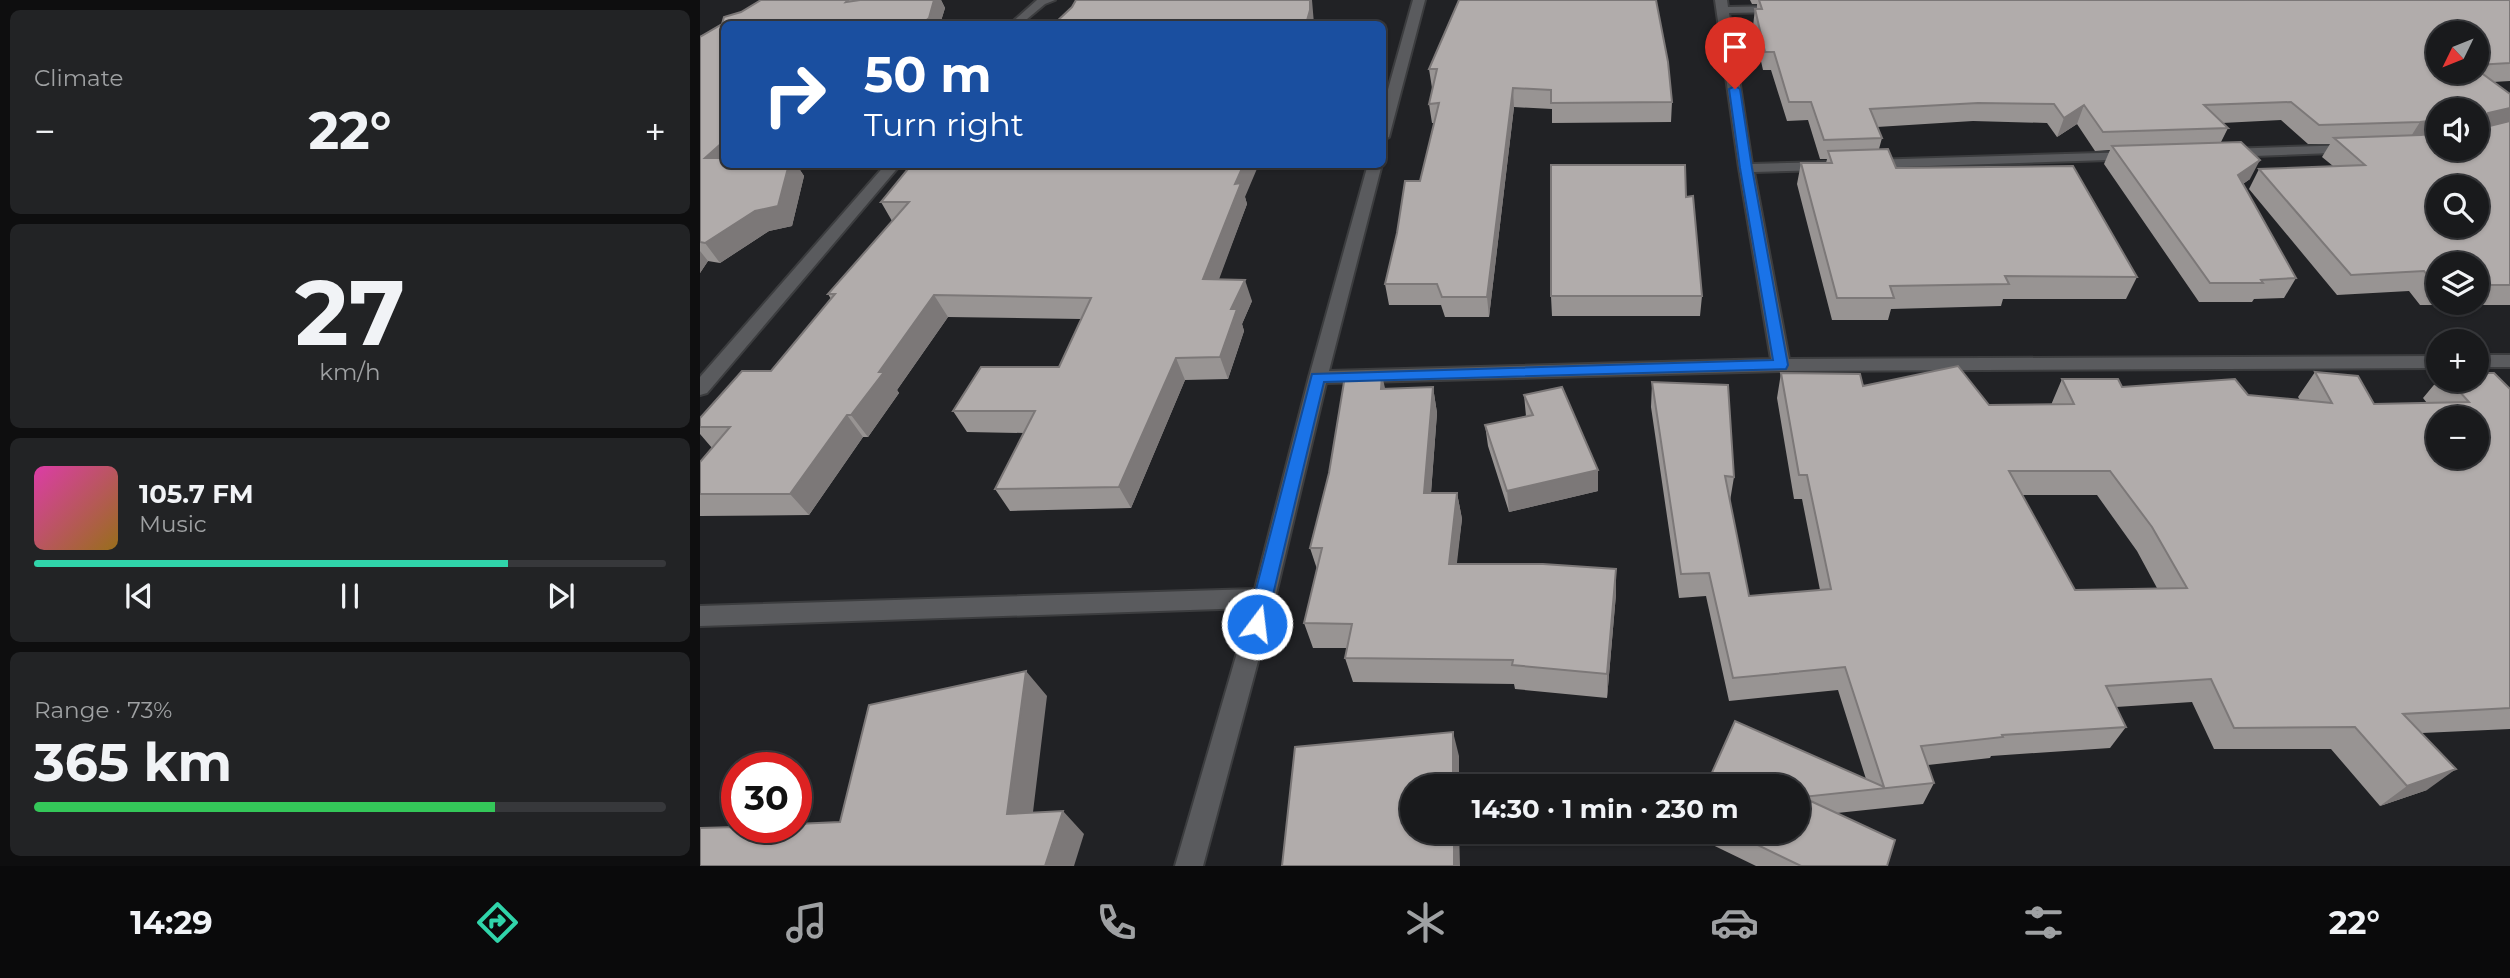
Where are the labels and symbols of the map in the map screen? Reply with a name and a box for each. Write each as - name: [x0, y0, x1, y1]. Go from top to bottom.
- pin: [1705, 17, 1765, 89]
- north arrow: [2426, 21, 2488, 84]
- position arrow: [1220, 587, 1294, 661]
- speed limit sign: 30: [721, 752, 812, 843]

